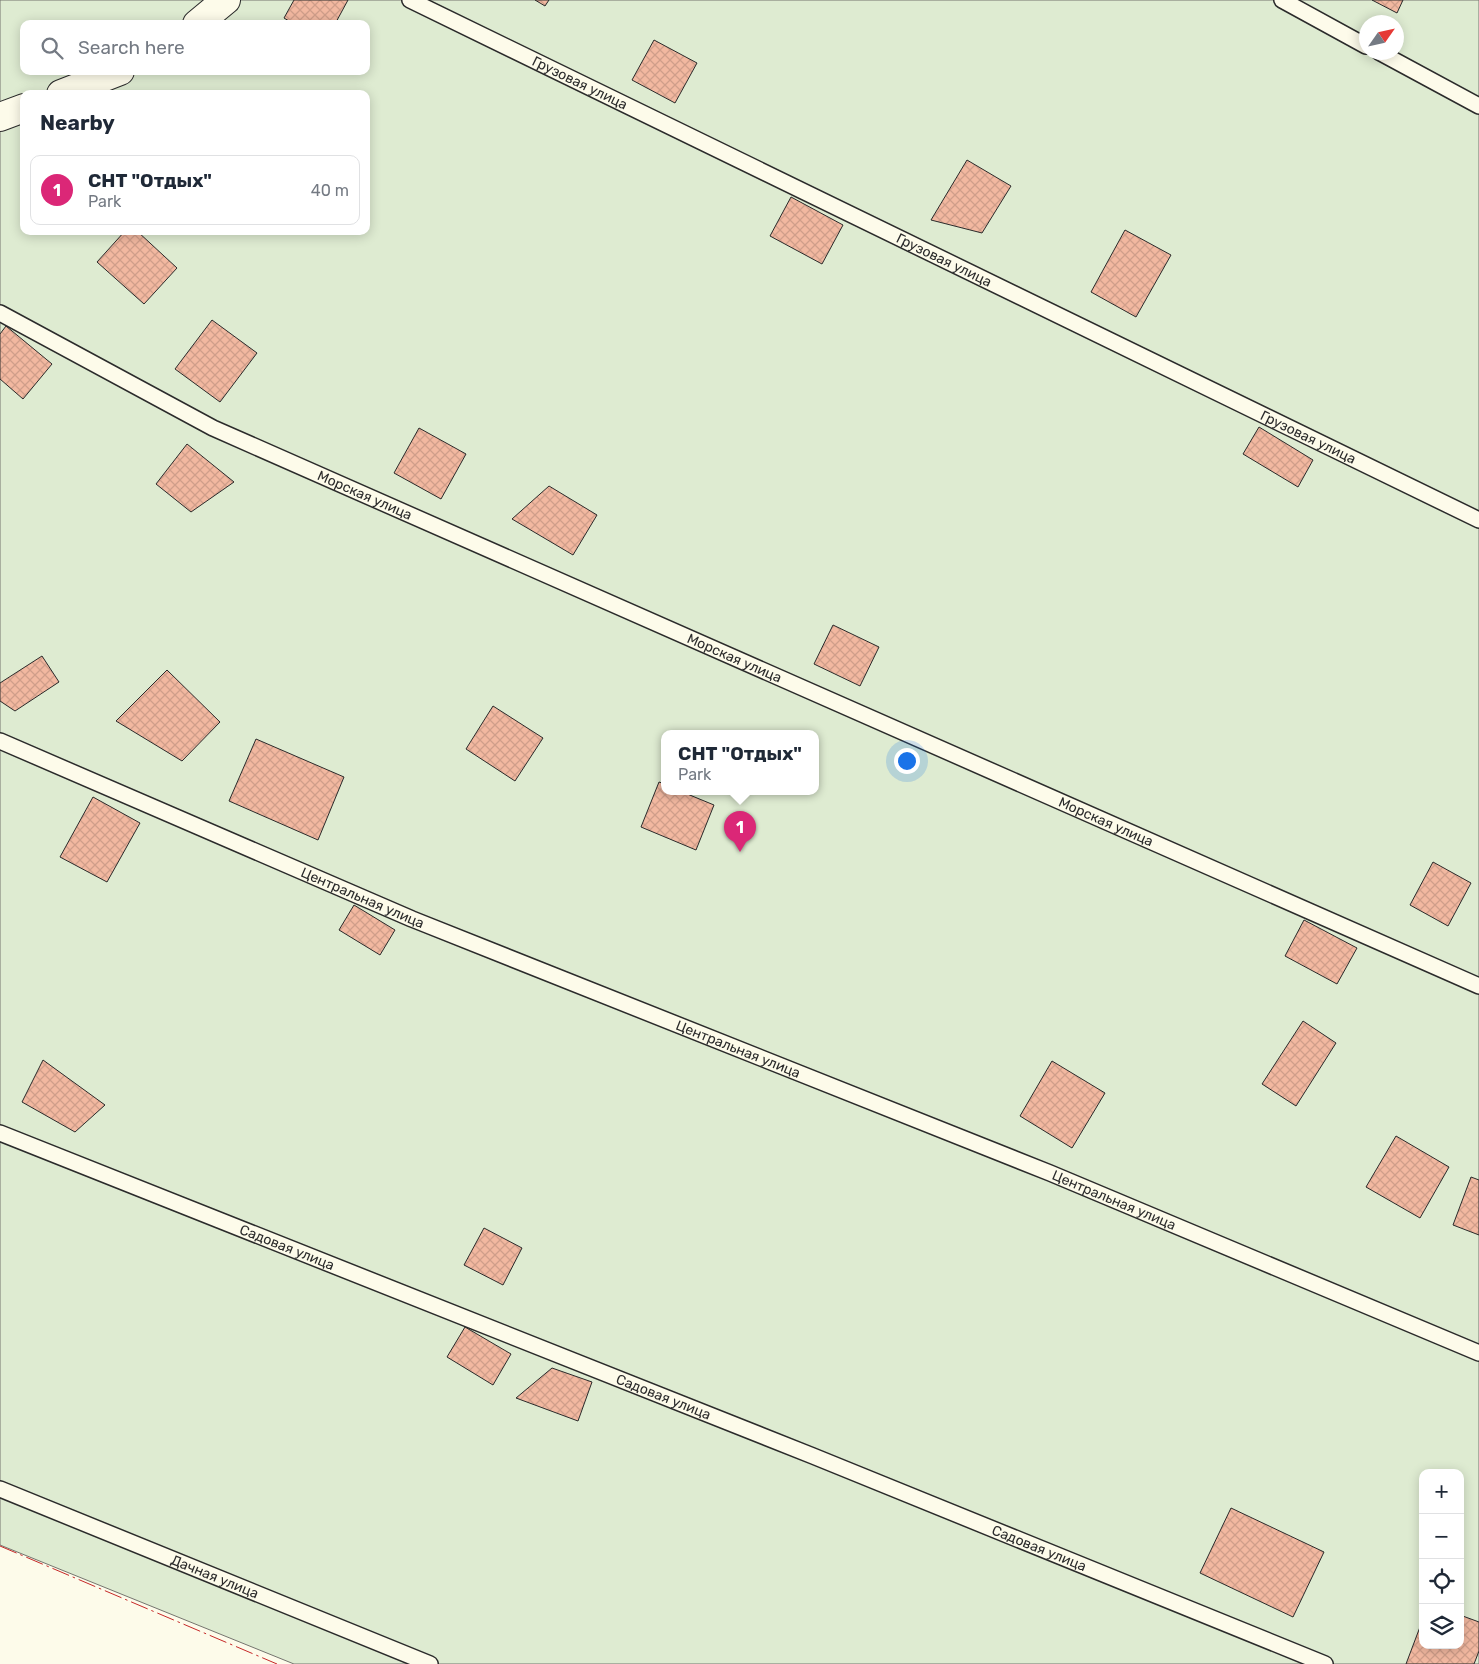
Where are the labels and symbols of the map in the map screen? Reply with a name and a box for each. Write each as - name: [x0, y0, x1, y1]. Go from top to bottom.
- north arrow: [1359, 15, 1404, 60]
- street label: Грузовая улица: [529, 52, 630, 113]
- street label: Грузовая улица: [894, 229, 995, 290]
- street label: Грузовая улица: [1258, 407, 1359, 467]
- street label: Морская улица: [315, 467, 415, 523]
- street label: Морская улица: [684, 630, 785, 686]
- your location: [894, 748, 920, 774]
- street label: Морская улица: [1056, 793, 1156, 850]
- pin: 1: [724, 811, 756, 852]
- street label: Центральная улица: [298, 864, 427, 932]
- street label: Центральная улица: [674, 1016, 803, 1081]
- street label: Центральная улица: [1050, 1166, 1179, 1233]
- street label: Садовая улица: [237, 1221, 337, 1274]
- street label: Садовая улица: [614, 1370, 713, 1423]
- street label: Садовая улица: [989, 1521, 1089, 1575]
- street label: Дачная улица: [169, 1551, 261, 1602]

